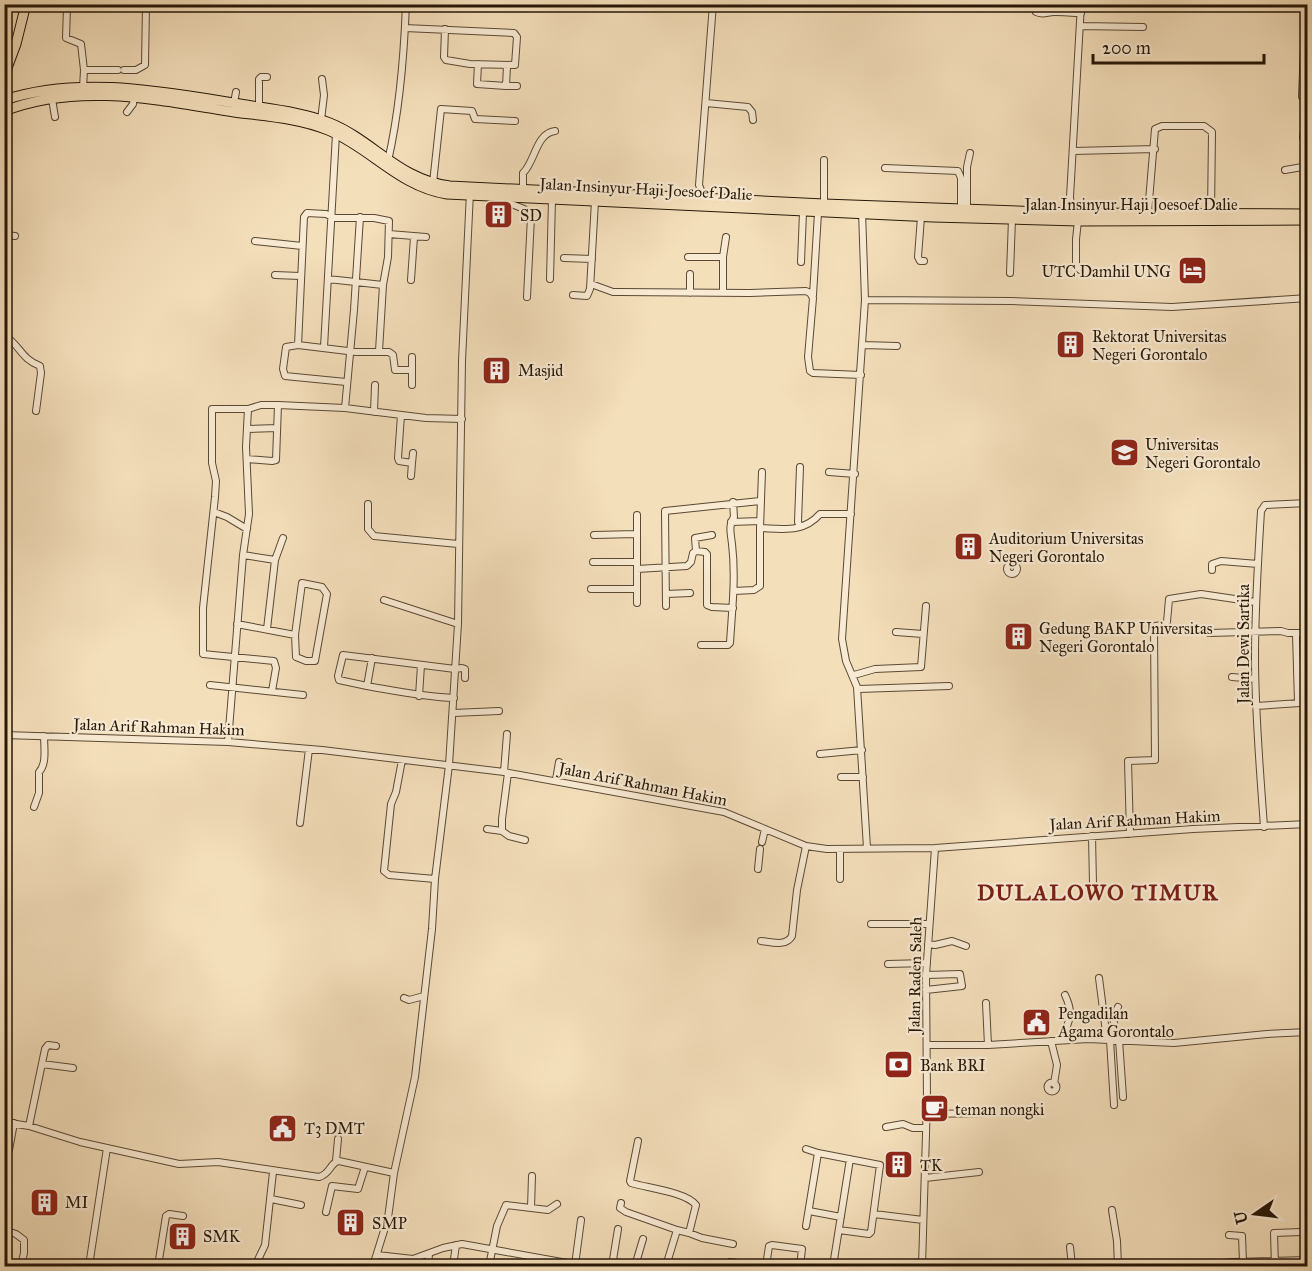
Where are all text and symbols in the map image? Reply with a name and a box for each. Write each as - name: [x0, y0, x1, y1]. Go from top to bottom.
- scale bar: [1093, 27, 1264, 65]
- text: 200 m: [1102, 37, 1151, 59]
- street label: Jalan Insinyur Haji Joesoef Dalie: [537, 174, 753, 205]
- street label: Jalan Insinyur Haji Joesoef Dalie: [1022, 195, 1238, 215]
- building icon: SD: [483, 199, 515, 231]
- place label: SD: [520, 206, 542, 225]
- hotel icon: UTC Damhil UNG: [1176, 255, 1208, 287]
- place label: UTC Damhil UNG: [1041, 262, 1171, 281]
- place label: Rektorat Universitas Negeri Gorontalo: [1092, 327, 1227, 365]
- building icon: Rektorat Universitas Negeri Gorontalo: [1055, 329, 1087, 361]
- building icon: Masjid: [481, 354, 513, 386]
- place label: Masjid: [518, 361, 563, 380]
- place label: Universitas Negeri Gorontalo: [1145, 435, 1260, 473]
- school or university icon: Universitas Negeri Gorontalo: [1108, 437, 1140, 469]
- place label: Auditorium Universitas Negeri Gorontalo: [988, 529, 1144, 567]
- building icon: Auditorium Universitas Negeri Gorontalo: [952, 531, 984, 563]
- street label: Jalan Dewi Sartika: [1234, 584, 1254, 706]
- place label: Gedung BAKP Universitas Negeri Gorontalo: [1039, 619, 1213, 657]
- building icon: Gedung BAKP Universitas Negeri Gorontalo: [1002, 621, 1034, 653]
- street label: Jalan Arif Rahman Hakim: [71, 714, 245, 740]
- street label: Jalan Arif Rahman Hakim: [555, 758, 729, 811]
- street label: Jalan Arif Rahman Hakim: [1047, 806, 1222, 835]
- district label: DULALOWO TIMUR: [977, 879, 1219, 906]
- street label: Jalan Raden Saleh: [904, 916, 927, 1035]
- place label: Pengadilan Agama Gorontalo: [1057, 1004, 1174, 1042]
- public building icon: Pengadilan Agama Gorontalo: [1021, 1006, 1053, 1038]
- bank icon: Bank BRI: [883, 1049, 915, 1081]
- place label: Bank BRI: [920, 1056, 986, 1075]
- cafe icon: teman nongki: [918, 1093, 950, 1125]
- place label: teman nongki: [955, 1100, 1045, 1120]
- public building icon: T3 DMT: [267, 1112, 299, 1144]
- place label: T3 DMT: [304, 1119, 365, 1138]
- building icon: TK: [883, 1149, 915, 1181]
- place label: TK: [920, 1156, 943, 1175]
- north arrow: [1225, 1184, 1285, 1244]
- building icon: MI: [28, 1186, 60, 1218]
- place label: MI: [65, 1193, 88, 1212]
- building icon: SMP: [335, 1207, 367, 1239]
- text: U: [1230, 1209, 1252, 1226]
- place label: SMP: [372, 1214, 407, 1233]
- building icon: SMK: [166, 1220, 198, 1252]
- place label: SMK: [203, 1227, 241, 1246]

